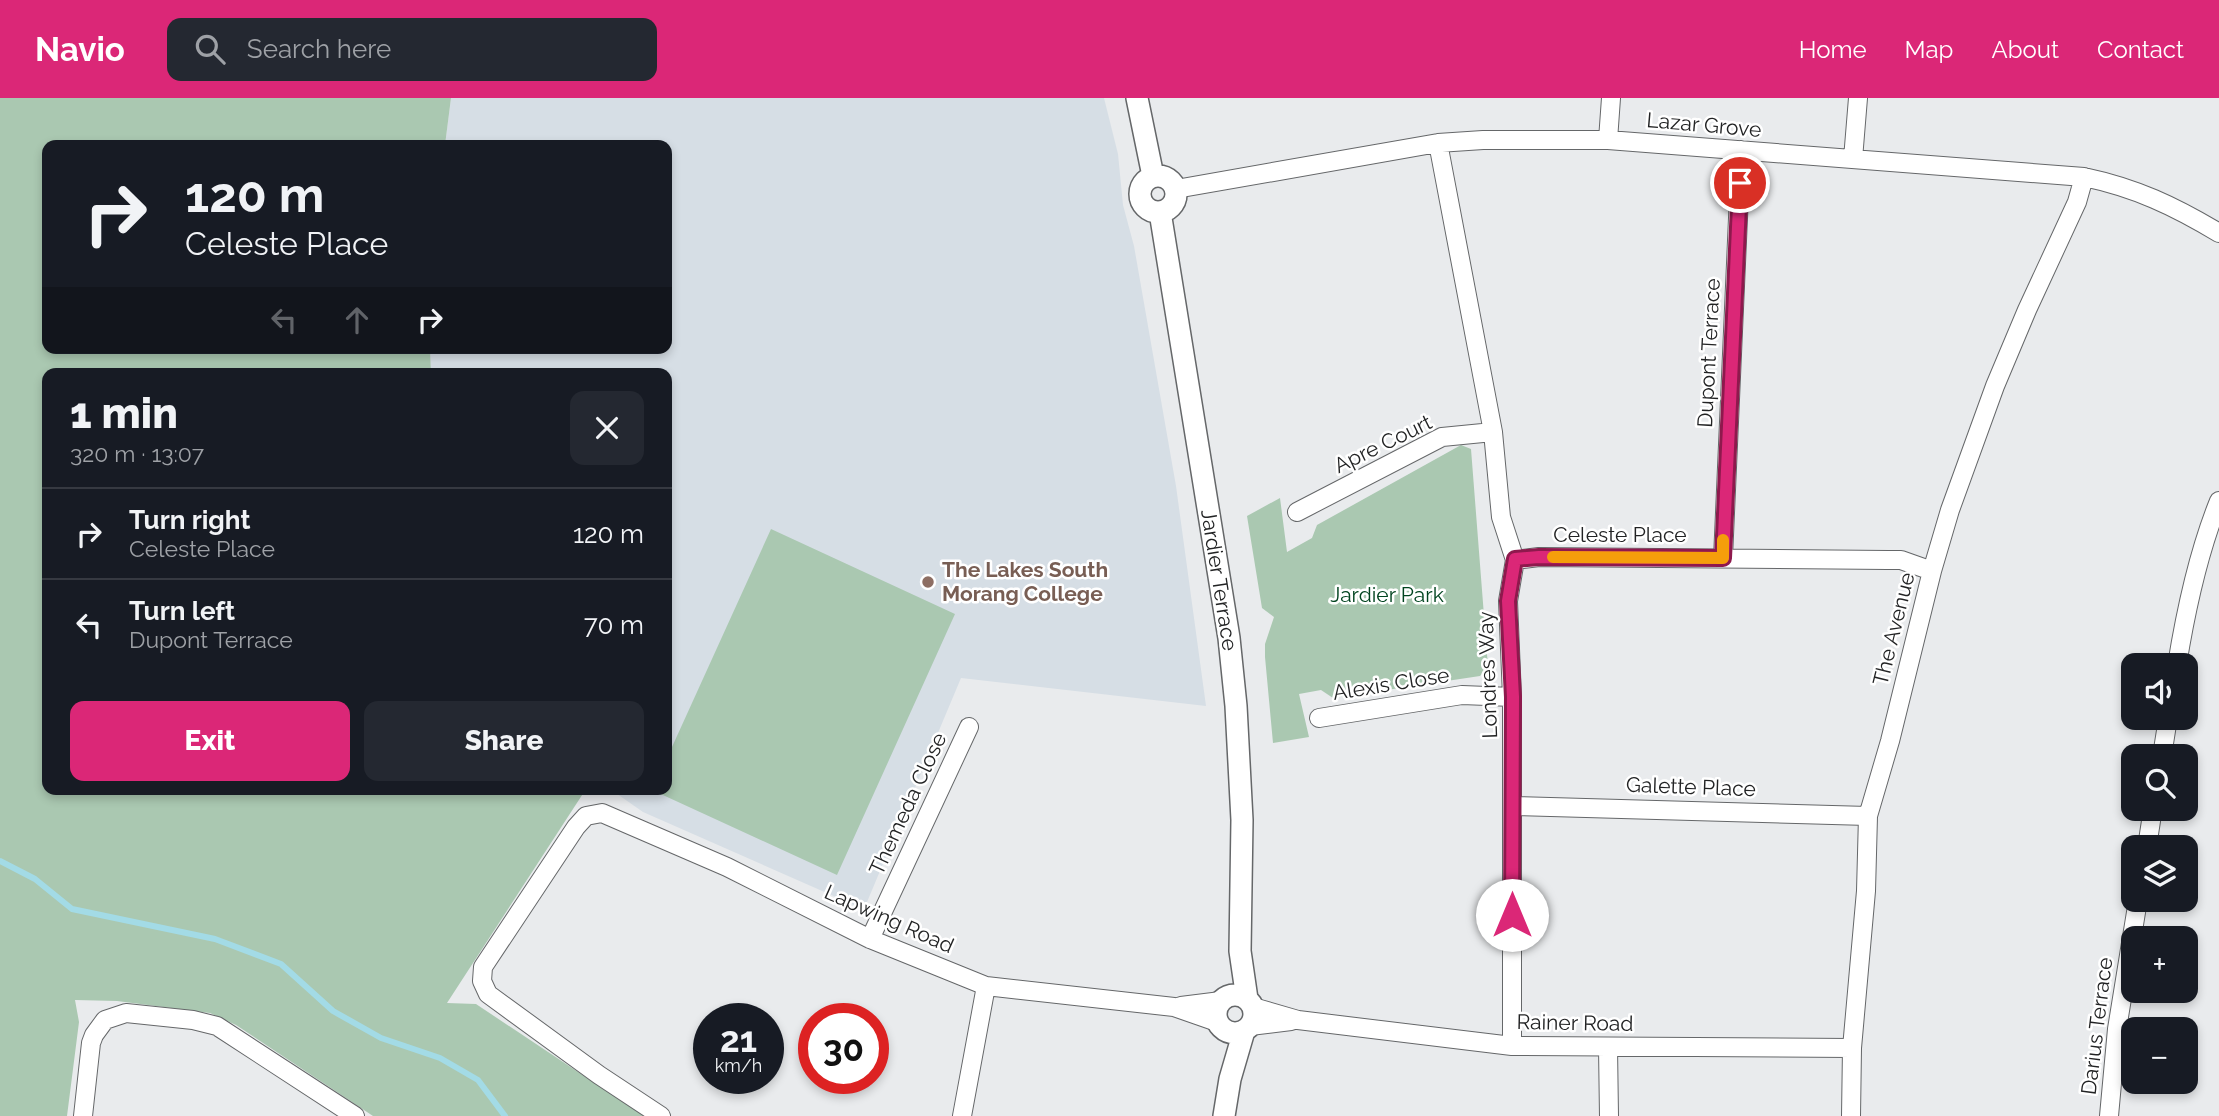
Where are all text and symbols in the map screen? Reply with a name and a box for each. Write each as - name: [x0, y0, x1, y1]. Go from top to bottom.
- search box: [167, 18, 657, 81]
- text: Navio: [35, 30, 125, 69]
- icon: search: [191, 30, 229, 68]
- text: Search here: [247, 34, 391, 64]
- text: Home: [1799, 35, 1867, 64]
- text: Map: [1905, 35, 1953, 64]
- text: About: [1991, 35, 2059, 64]
- text: Contact: [2097, 35, 2184, 64]
- street label: Lazar Grove: [1646, 107, 1762, 142]
- pin: [1710, 153, 1770, 213]
- icon: arrive: [1721, 164, 1759, 202]
- text: 120 m: [185, 166, 324, 223]
- icon: right: [70, 168, 161, 259]
- text: Celeste Place: [185, 225, 388, 262]
- street label: Dupont Terrace: [1692, 278, 1725, 428]
- icon: left: [265, 301, 303, 339]
- icon: ahead: [338, 301, 376, 339]
- icon: right: [411, 301, 449, 339]
- text: 1 min: [70, 389, 178, 438]
- button: close: [570, 391, 644, 465]
- street label: Apre Court: [1330, 409, 1436, 478]
- text: 320 m · 13:07: [70, 440, 204, 467]
- text: Turn right: [129, 505, 250, 535]
- street label: Jardier Terrace: [1196, 507, 1243, 652]
- icon: right: [70, 515, 108, 553]
- text: 120 m: [573, 519, 644, 549]
- street label: Celeste Place: [1553, 522, 1687, 547]
- text: Celeste Place: [129, 535, 275, 562]
- place label: The Lakes South Morang College: [942, 557, 1108, 606]
- street label: The Avenue: [1867, 570, 1920, 688]
- marker: The Lakes South Morang College: [920, 574, 936, 590]
- park label: Jardier Park: [1330, 582, 1444, 607]
- text: Turn left: [129, 596, 235, 626]
- icon: left: [70, 606, 108, 644]
- text: 70 m: [584, 610, 644, 640]
- street label: Londres Way: [1473, 611, 1502, 739]
- text: Dupont Terrace: [129, 626, 293, 653]
- map controls: [2121, 653, 2198, 1094]
- button: sound: [2121, 653, 2198, 730]
- street label: Alexis Close: [1331, 662, 1451, 705]
- button: Exit: [70, 701, 350, 781]
- button: Share: [364, 701, 644, 781]
- street label: Themeda Close: [864, 729, 951, 879]
- button: search: [2121, 744, 2198, 821]
- street label: Galette Place: [1626, 772, 1756, 801]
- button: layers: [2121, 835, 2198, 912]
- position arrow: [1475, 878, 1549, 952]
- street label: Lapwing Road: [821, 879, 958, 958]
- button: +: [2121, 926, 2198, 1003]
- street label: Darius Terrace: [2076, 956, 2117, 1096]
- speed limit sign: 30: [798, 1003, 889, 1094]
- street label: Rainer Road: [1516, 1009, 1634, 1036]
- button: −: [2121, 1017, 2198, 1094]
- text: 21: [720, 1019, 757, 1060]
- text: km/h: [715, 1055, 762, 1076]

